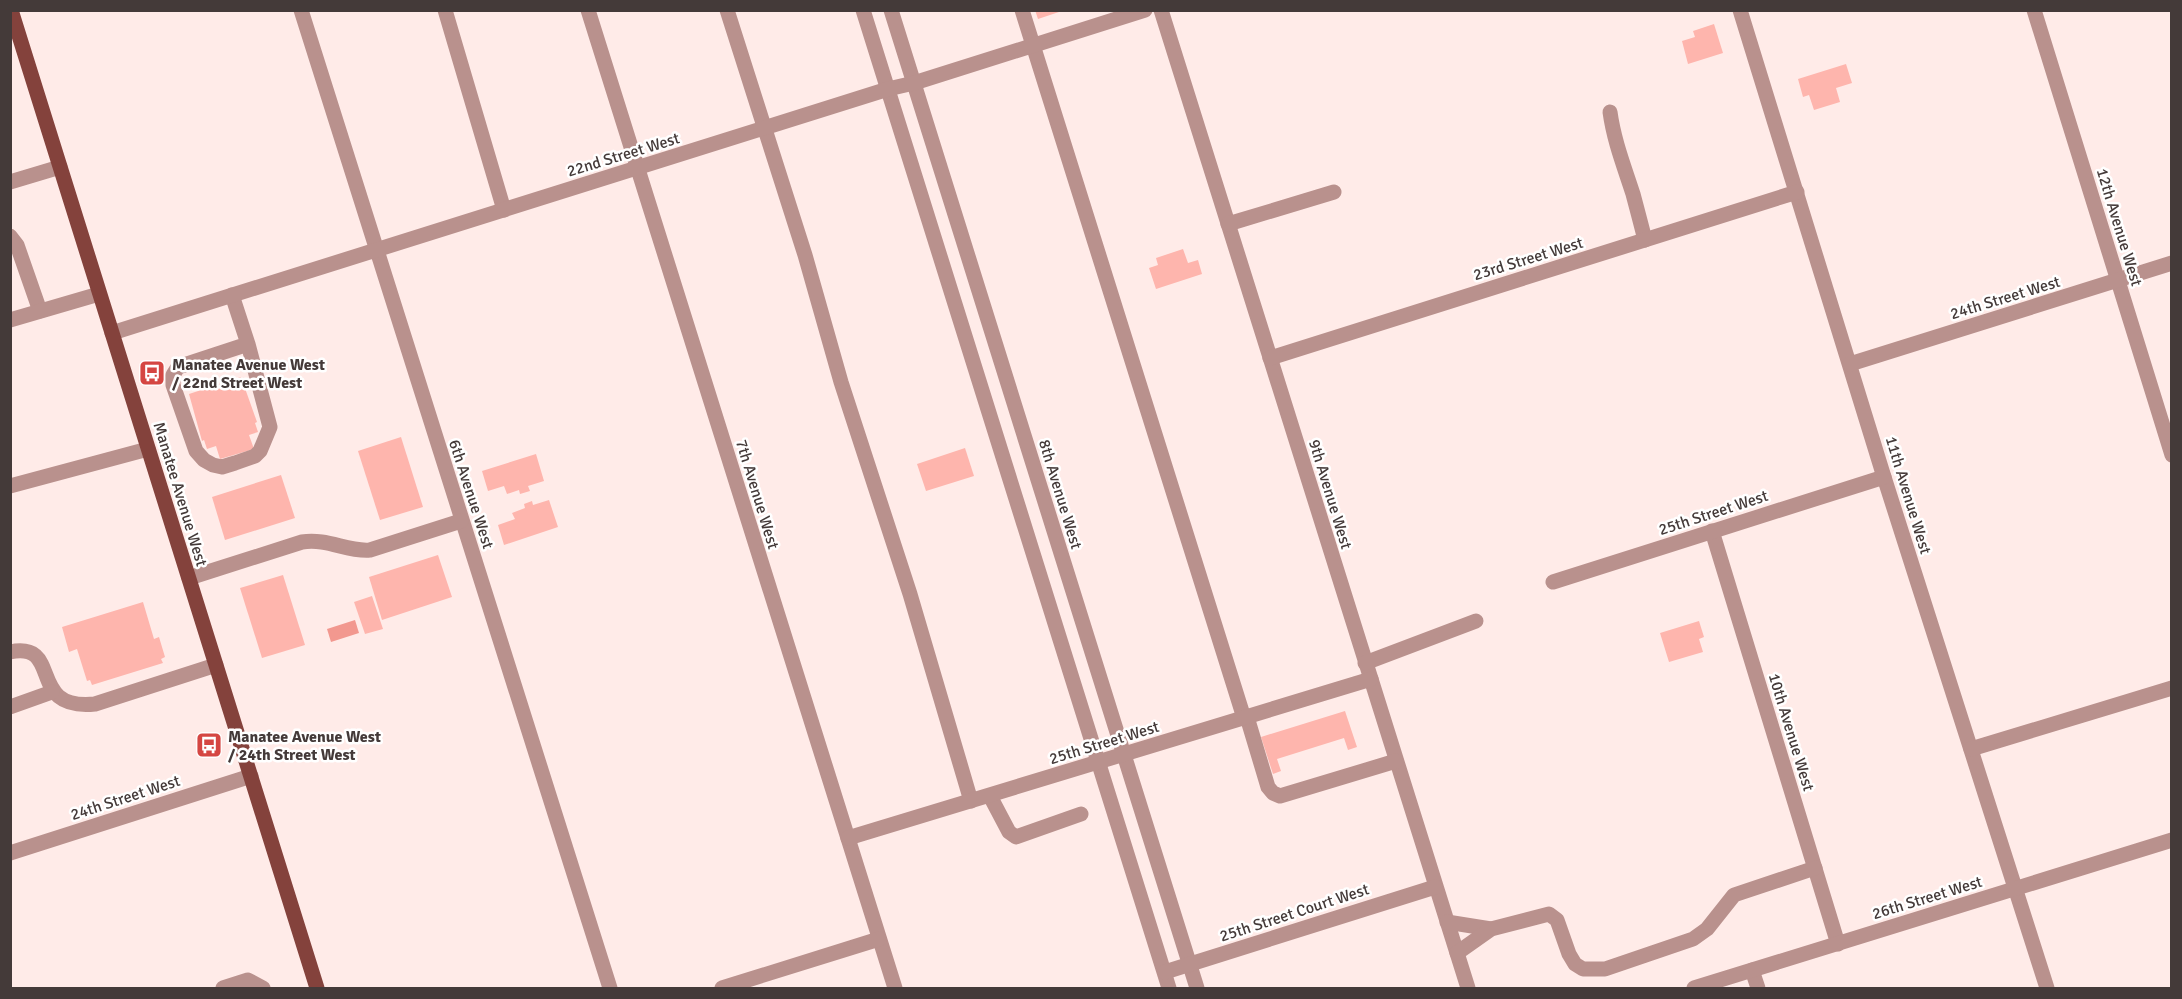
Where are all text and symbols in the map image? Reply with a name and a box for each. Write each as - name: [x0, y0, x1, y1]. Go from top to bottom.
- street label: 22nd Street West: [565, 128, 682, 182]
- street label: 12th Avenue West: [2092, 166, 2147, 289]
- street label: 23rd Street West: [1471, 233, 1586, 285]
- street label: 24th Street West: [1948, 272, 2063, 324]
- place label: Manatee Avenue West / 22nd Street West: [172, 355, 325, 393]
- bus stop icon: Manatee Avenue West / 22nd Street West: [137, 358, 167, 388]
- street label: Manatee Avenue West: [149, 420, 212, 569]
- street label: 11th Avenue West: [1881, 434, 1936, 557]
- street label: 6th Avenue West: [444, 437, 498, 552]
- street label: 7th Avenue West: [731, 437, 783, 552]
- street label: 8th Avenue West: [1034, 437, 1086, 552]
- street label: 9th Avenue West: [1304, 437, 1356, 552]
- street label: 25th Street West: [1656, 486, 1771, 540]
- street label: 10th Avenue West: [1764, 671, 1819, 794]
- street label: 25th Street West: [1047, 717, 1162, 769]
- place label: Manatee Avenue West / 24th Street West: [228, 727, 381, 765]
- bus stop icon: Manatee Avenue West / 24th Street West: [194, 730, 224, 760]
- street label: 24th Street West: [68, 771, 183, 825]
- street label: 26th Street West: [1870, 872, 1985, 924]
- street label: 25th Street Court West: [1217, 879, 1372, 947]

